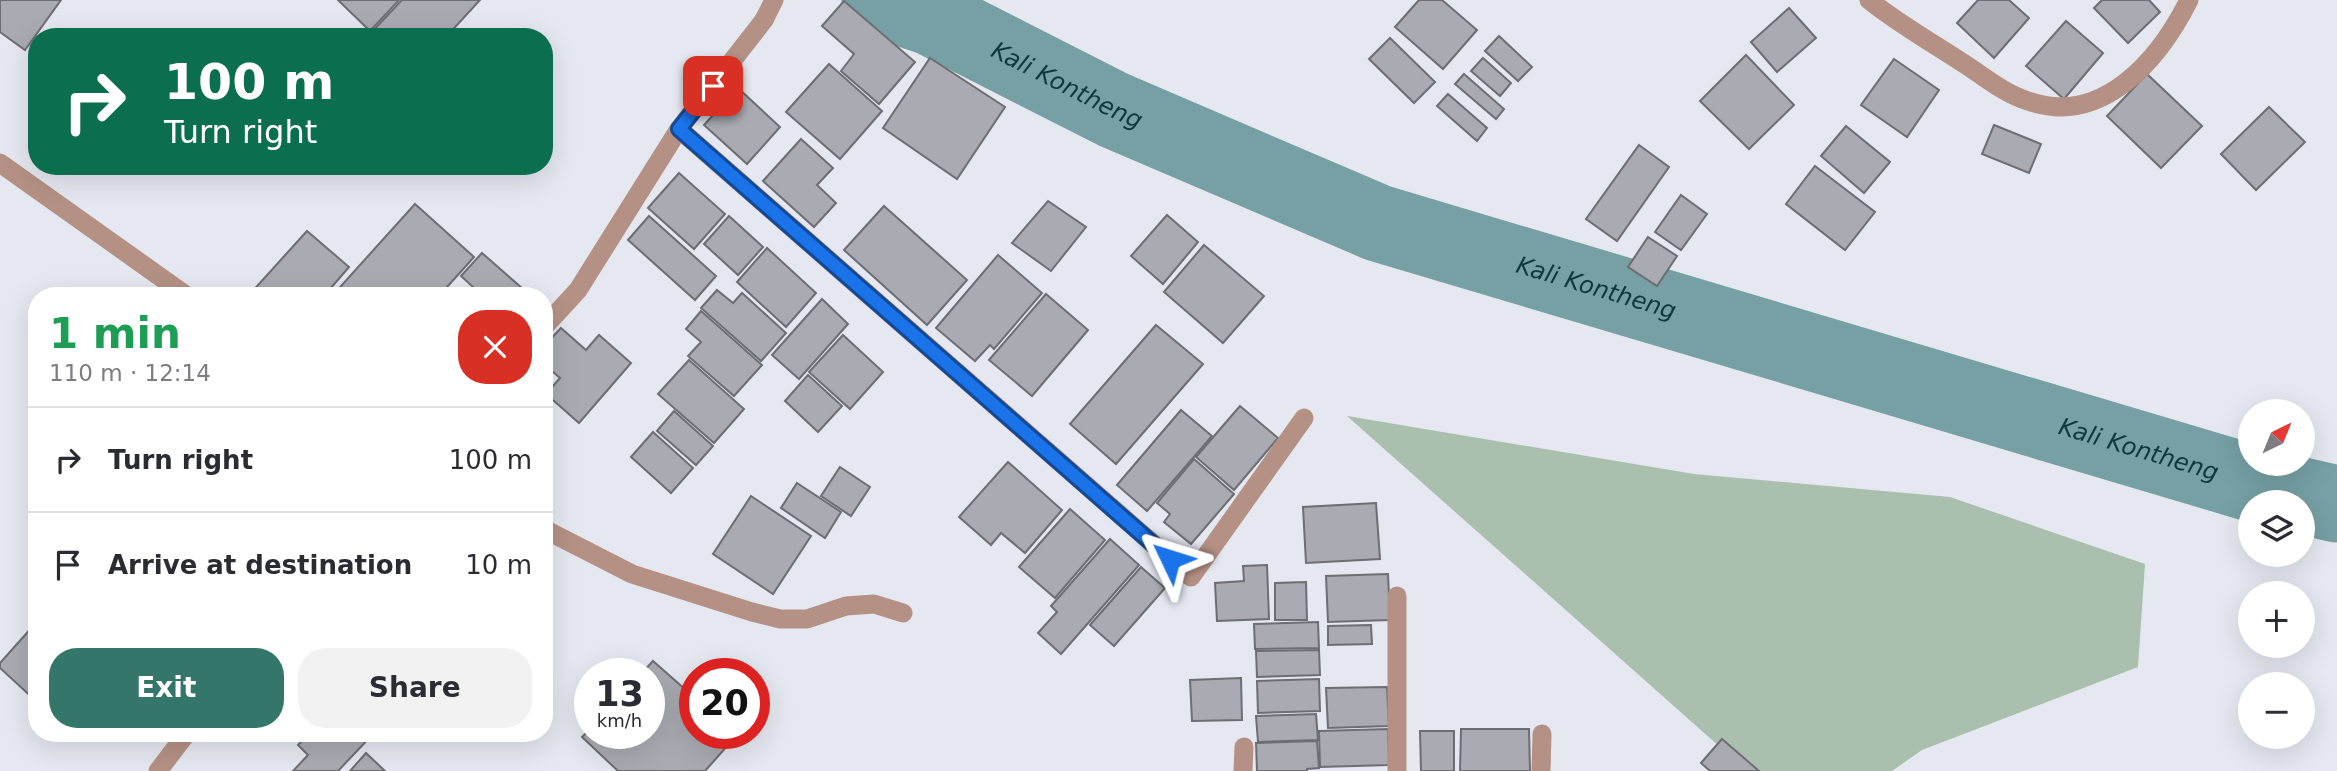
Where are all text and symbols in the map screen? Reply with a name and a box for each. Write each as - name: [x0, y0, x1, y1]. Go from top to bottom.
- water label: Kali Kontheng: [987, 36, 1147, 135]
- text: 100 m: [164, 54, 334, 111]
- icon: right: [49, 56, 140, 147]
- pin: [683, 56, 743, 116]
- icon: arrive: [694, 67, 732, 105]
- text: Turn right: [164, 113, 317, 151]
- water label: Kali Kontheng: [1513, 251, 1680, 325]
- text: 1 min: [49, 309, 181, 358]
- button: close: [458, 310, 532, 384]
- text: 110 m · 12:14: [49, 360, 211, 386]
- north arrow: [2238, 399, 2315, 476]
- map controls: [2238, 399, 2315, 749]
- water label: Kali Kontheng: [2056, 413, 2222, 487]
- icon: right: [49, 441, 87, 479]
- text: Turn right: [108, 445, 253, 475]
- text: 100 m: [449, 445, 532, 475]
- button: layers: [2238, 490, 2315, 567]
- position arrow: [1133, 522, 1207, 596]
- icon: arrive: [49, 546, 87, 584]
- text: Arrive at destination: [108, 550, 412, 580]
- text: 10 m: [465, 550, 532, 580]
- button: +: [2238, 581, 2315, 658]
- button: Exit: [49, 648, 284, 728]
- button: Share: [298, 648, 532, 728]
- speed limit sign: 20: [679, 658, 770, 749]
- button: −: [2238, 672, 2315, 749]
- text: 13: [595, 674, 644, 714]
- text: km/h: [597, 710, 642, 731]

